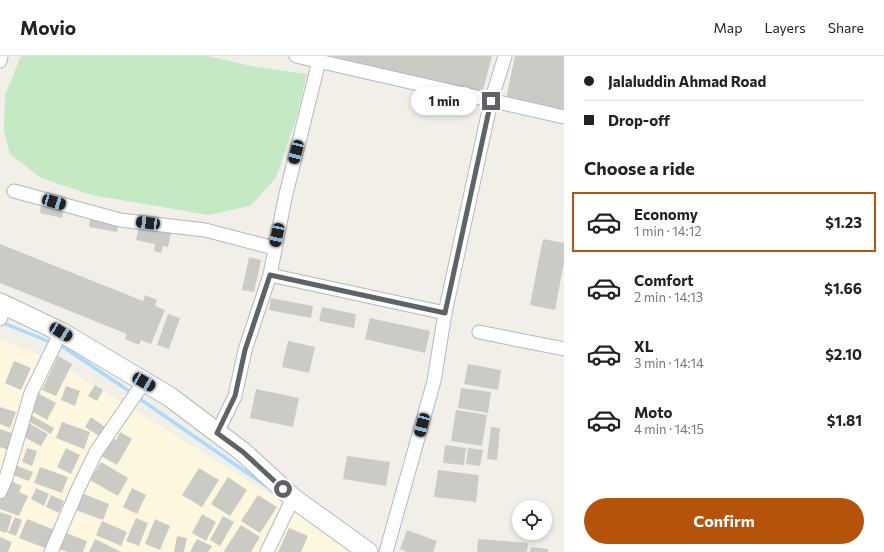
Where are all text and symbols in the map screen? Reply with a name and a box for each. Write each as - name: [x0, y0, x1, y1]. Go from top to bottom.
- text: Movio: [20, 16, 76, 39]
- text: Map: [714, 19, 742, 36]
- text: Layers: [764, 19, 806, 36]
- text: Share: [828, 19, 864, 36]
- text: Jalaluddin Ahmad Road: [608, 72, 766, 90]
- callout: 1 min: [411, 87, 477, 115]
- route end: [482, 92, 500, 110]
- text: 1 min: [429, 93, 459, 109]
- text: Drop-off: [608, 111, 670, 129]
- car: [287, 139, 305, 165]
- text: Choose a ride: [584, 157, 695, 179]
- car: [41, 193, 67, 211]
- icon: car: [586, 204, 622, 240]
- text: Economy: [634, 205, 698, 223]
- text: $1.23: [825, 213, 862, 231]
- car: [135, 216, 161, 230]
- car: [269, 222, 285, 248]
- text: 1 min · 14:12: [634, 223, 701, 239]
- icon: car: [586, 270, 622, 306]
- text: Comfort: [634, 271, 694, 289]
- text: $1.66: [824, 279, 862, 297]
- text: 2 min · 14:13: [634, 289, 703, 305]
- car: [48, 321, 74, 343]
- icon: car: [586, 336, 622, 372]
- text: XL: [634, 337, 653, 355]
- text: $2.10: [825, 345, 862, 363]
- text: 3 min · 14:14: [634, 355, 704, 371]
- car: [131, 371, 157, 393]
- icon: car: [586, 402, 622, 438]
- text: Moto: [634, 403, 673, 421]
- text: $1.81: [827, 411, 862, 429]
- car: [413, 412, 431, 438]
- text: 4 min · 14:15: [634, 421, 704, 437]
- route start: [274, 480, 292, 498]
- button: Confirm: [584, 498, 864, 544]
- map controls: [512, 500, 552, 540]
- button: locate: [512, 500, 552, 540]

